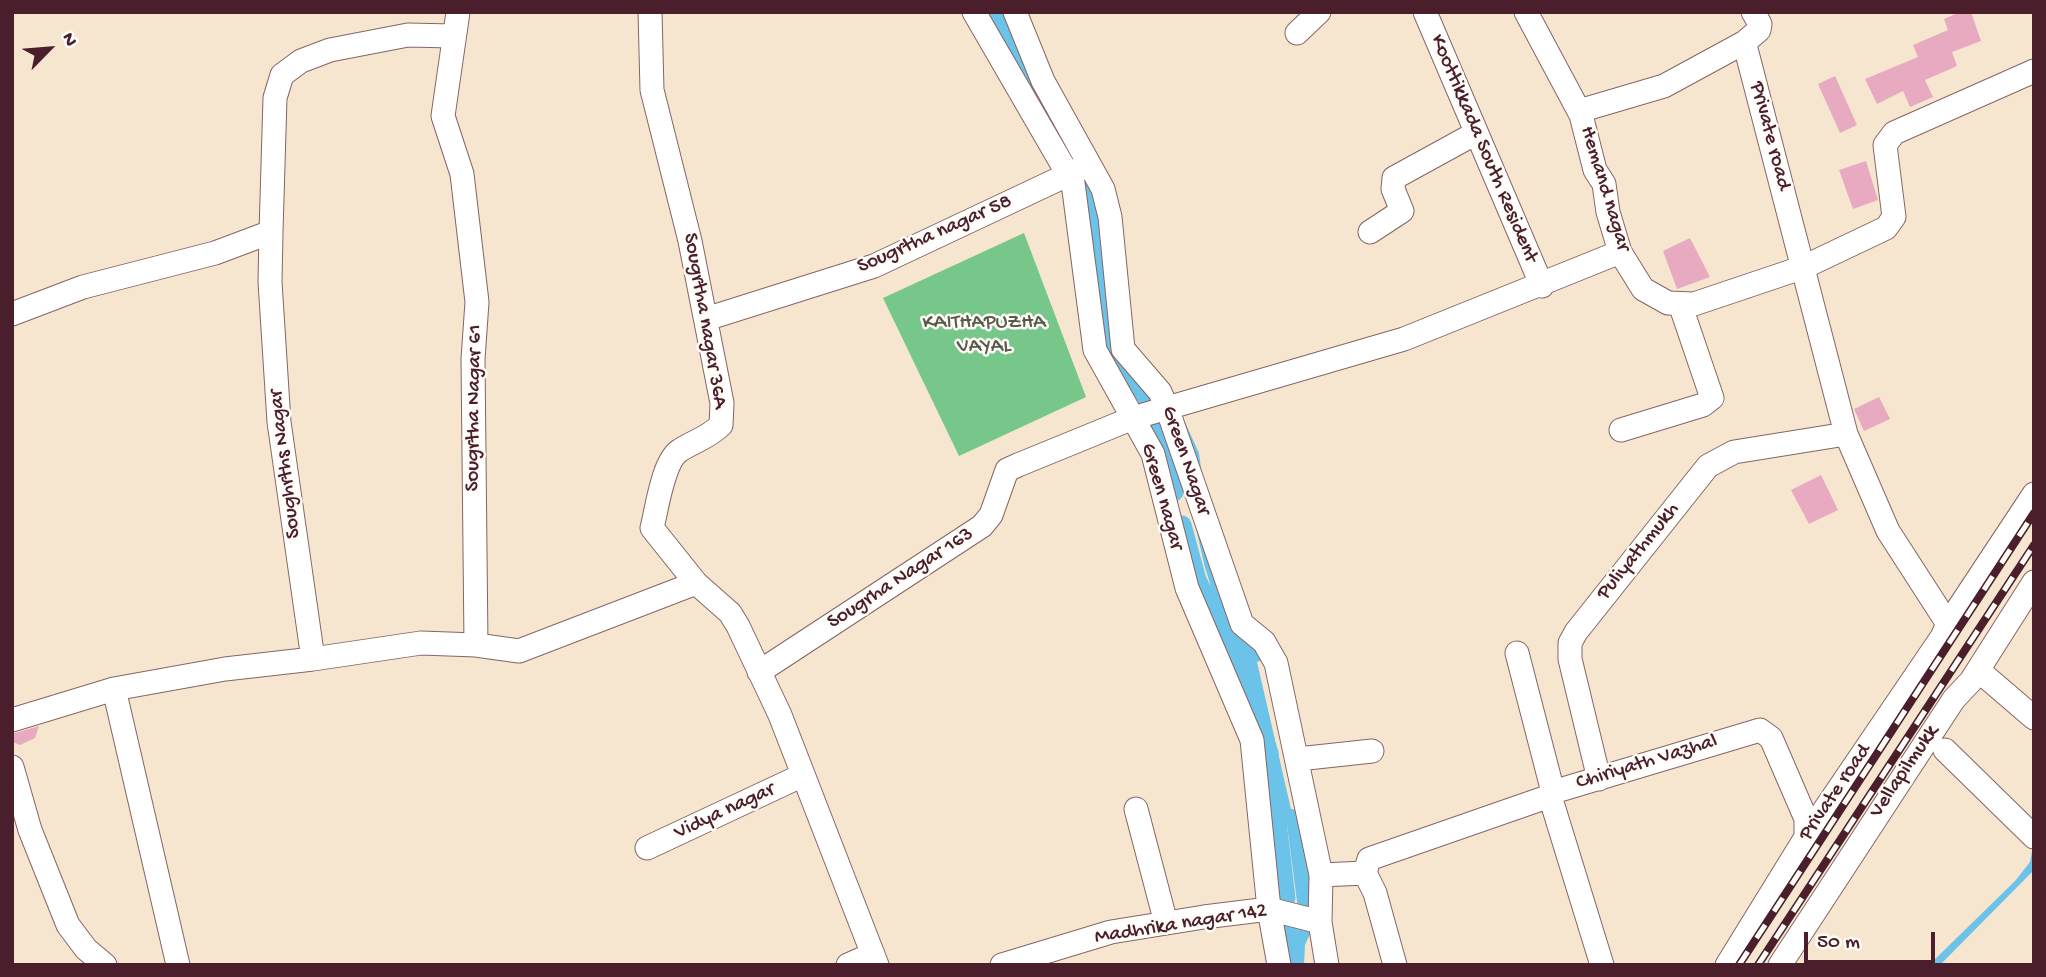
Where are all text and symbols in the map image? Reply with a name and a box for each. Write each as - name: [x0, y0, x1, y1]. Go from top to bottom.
- north arrow: [14, 14, 84, 84]
- text: N: [55, 29, 82, 50]
- street label: Koottikkada South Resident: [1423, 31, 1543, 267]
- street label: Private road: [1742, 79, 1796, 193]
- street label: Hemand nagar: [1573, 123, 1635, 255]
- street label: Sougrtha nagar 58: [854, 190, 1016, 280]
- street label: Sougrtha nagar 36A: [676, 231, 732, 411]
- park label: KAITHAPUZHA VAYAL: [922, 311, 1046, 361]
- street label: Sougrtha Nagar 61: [461, 324, 489, 492]
- street label: Soughrths Nagar: [264, 388, 308, 540]
- street label: Green Nagar: [1155, 403, 1215, 519]
- street label: Green nagar: [1134, 441, 1188, 553]
- street label: Puliyathmukh: [1592, 498, 1686, 606]
- street label: Sougrha Nagar 163: [823, 522, 979, 636]
- street label: Vellapilmukk: [1865, 721, 1945, 823]
- street label: Chiriyath Vazhal: [1573, 730, 1721, 796]
- street label: Private road: [1794, 740, 1878, 846]
- street label: Vidya nagar: [671, 778, 779, 846]
- street label: Madhrika nagar 142: [1093, 899, 1269, 951]
- scale bar: [1808, 918, 1939, 962]
- text: 50 m: [1817, 931, 1860, 956]

